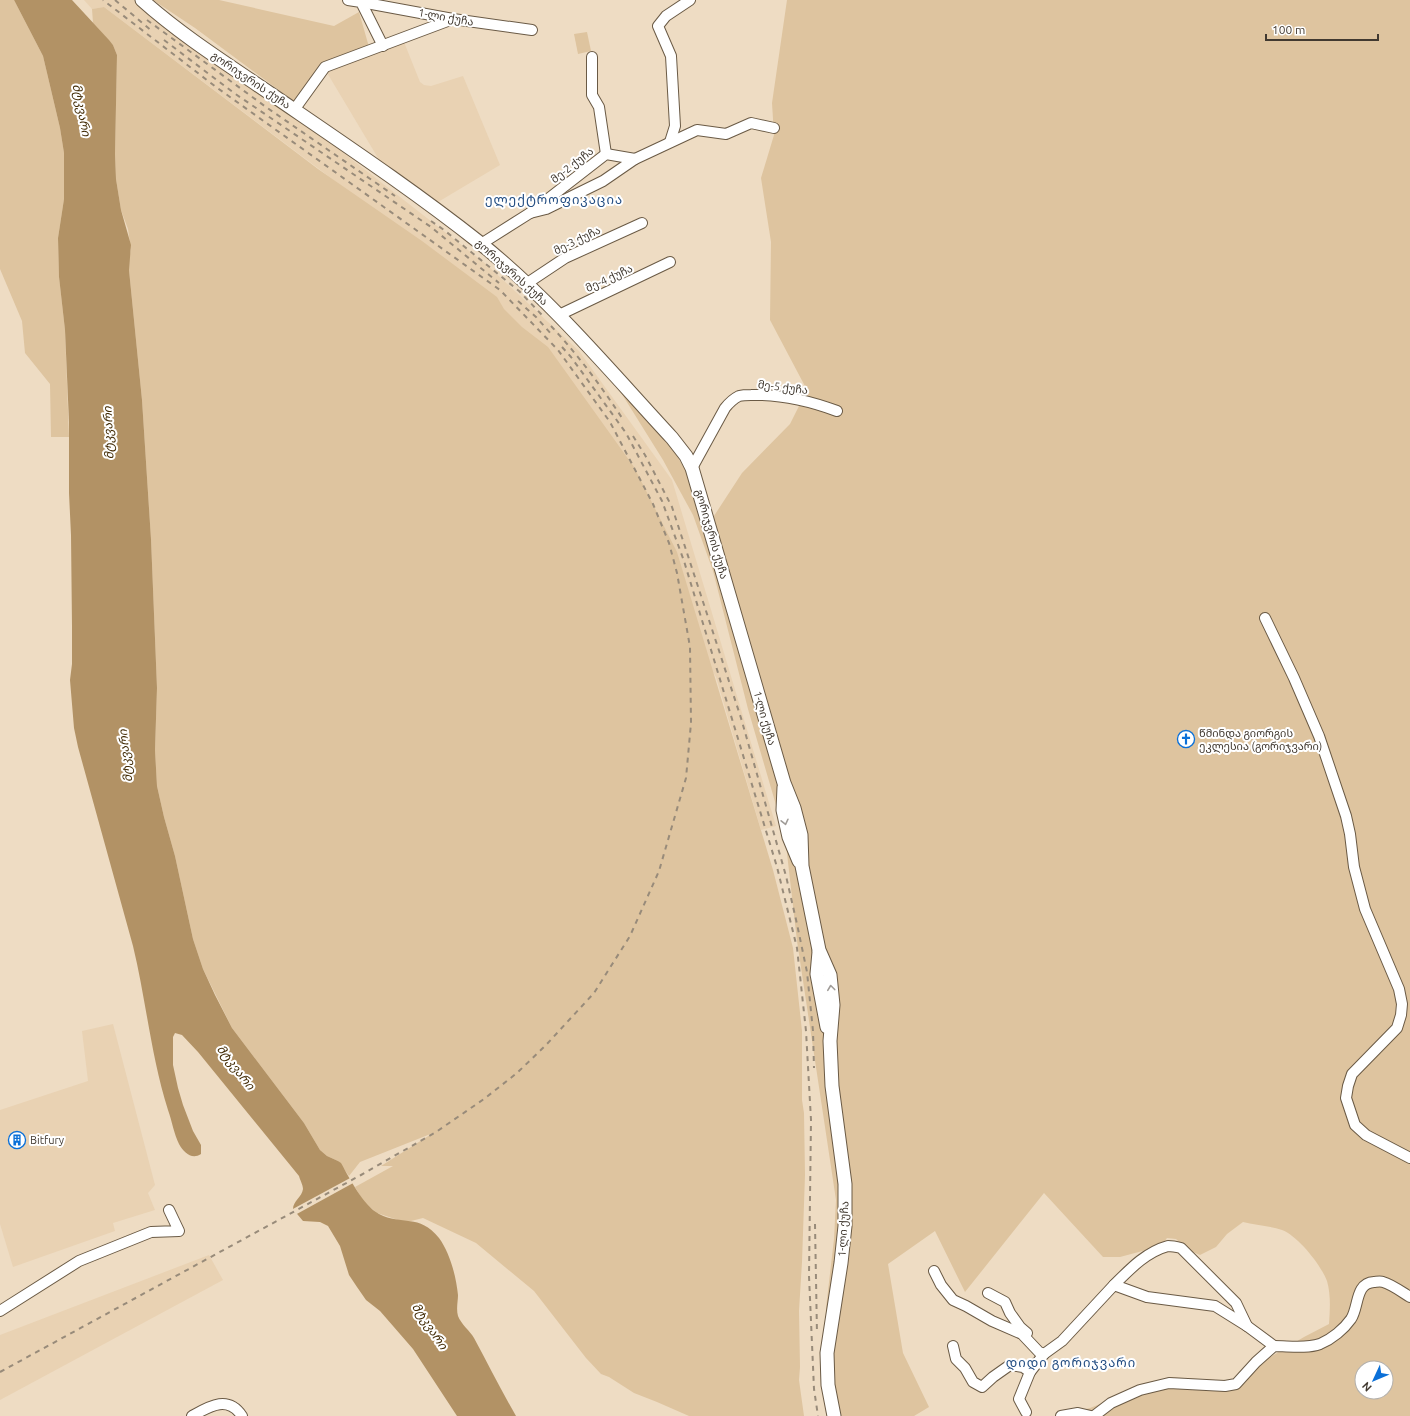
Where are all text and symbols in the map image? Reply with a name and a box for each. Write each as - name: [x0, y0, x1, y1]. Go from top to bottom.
- street label: 1-ლი ქუჩა: [417, 6, 475, 29]
- scale bar: [1266, 16, 1378, 42]
- text: 100 m: [1272, 23, 1305, 36]
- street label: გორიჯვრის ქუჩა: [209, 49, 293, 112]
- water label: მტკვარი: [70, 83, 94, 139]
- street label: მე-2 ქუჩა: [548, 145, 596, 186]
- district label: ელექტროფიკაცია: [485, 192, 623, 208]
- street label: მე-3 ქუჩა: [552, 224, 603, 257]
- street label: გორიჯვრის ქუჩა: [473, 236, 551, 308]
- street label: მე-4 ქუჩა: [584, 262, 635, 295]
- street label: მე-5 ქუჩა: [757, 378, 809, 397]
- water label: მტკვარი: [101, 405, 116, 460]
- street label: გორიჯვრის ქუჩა: [692, 488, 731, 581]
- street label: 1-ლი ქუჩა: [751, 689, 778, 747]
- place label: წმინდა გიორგის ეკლესია (გორიჯვარი): [1199, 727, 1322, 753]
- water label: მტკვარი: [116, 728, 135, 783]
- church icon: წმინდა გიორგის ეკლესია (გორიჯვარი): [1176, 729, 1196, 749]
- one-way arrow: [781, 818, 789, 825]
- one-way arrow: [827, 985, 836, 991]
- water label: მტკვარი: [214, 1042, 258, 1093]
- building icon: Bitfury: [7, 1130, 27, 1150]
- place label: Bitfury: [30, 1134, 65, 1146]
- street label: 1-ლი ქუჩა: [836, 1201, 851, 1257]
- water label: მტკვარი: [409, 1300, 451, 1353]
- district label: დიდი გორიჯვარი: [1006, 1355, 1136, 1371]
- north arrow: [1354, 1360, 1394, 1400]
- text: N: [1360, 1380, 1374, 1394]

